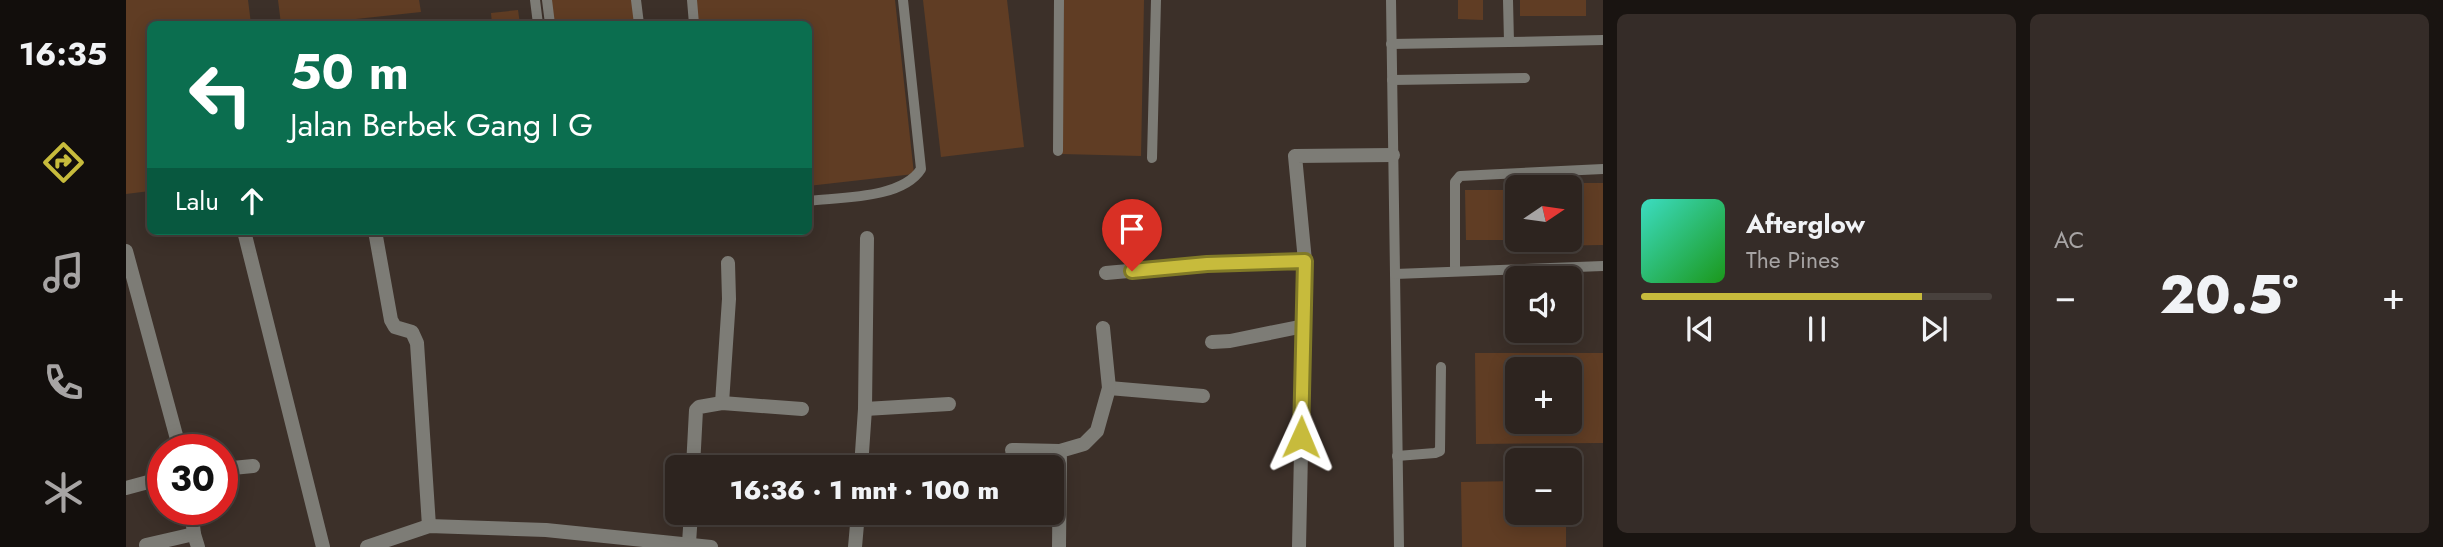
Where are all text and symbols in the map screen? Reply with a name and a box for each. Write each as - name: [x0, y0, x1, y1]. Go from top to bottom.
- text: 16:35: [19, 31, 107, 77]
- text: 50 m: [290, 37, 409, 107]
- icon: left: [175, 49, 266, 140]
- text: Jalan Berbek Gang I G: [290, 102, 593, 148]
- icon: directions: [39, 138, 88, 187]
- north arrow: [1505, 175, 1582, 252]
- map controls: [1505, 175, 1582, 525]
- text: Lalu: [175, 182, 219, 220]
- icon: ahead: [233, 182, 271, 220]
- pin: [1102, 199, 1162, 271]
- text: Afterglow: [1746, 205, 1865, 243]
- icon: arrive: [1113, 210, 1151, 248]
- text: AC: [2054, 223, 2084, 257]
- text: The Pines: [1746, 243, 1839, 277]
- icon: music: [39, 248, 88, 297]
- text: 20.5°: [2160, 257, 2298, 333]
- button: sound: [1505, 266, 1582, 343]
- text: −: [2054, 268, 2076, 323]
- text: +: [2382, 268, 2405, 323]
- icon: previous: [1681, 310, 1719, 348]
- icon: pause: [1798, 310, 1836, 348]
- icon: next: [1915, 310, 1953, 348]
- button: +: [1505, 357, 1582, 434]
- icon: phone: [39, 358, 88, 407]
- position arrow: [1264, 400, 1338, 474]
- speed limit sign: 30: [147, 434, 238, 525]
- button: −: [1505, 448, 1582, 525]
- icon: climate: [39, 468, 88, 517]
- text: 16:36 · 1 mnt · 100 m: [730, 471, 999, 509]

